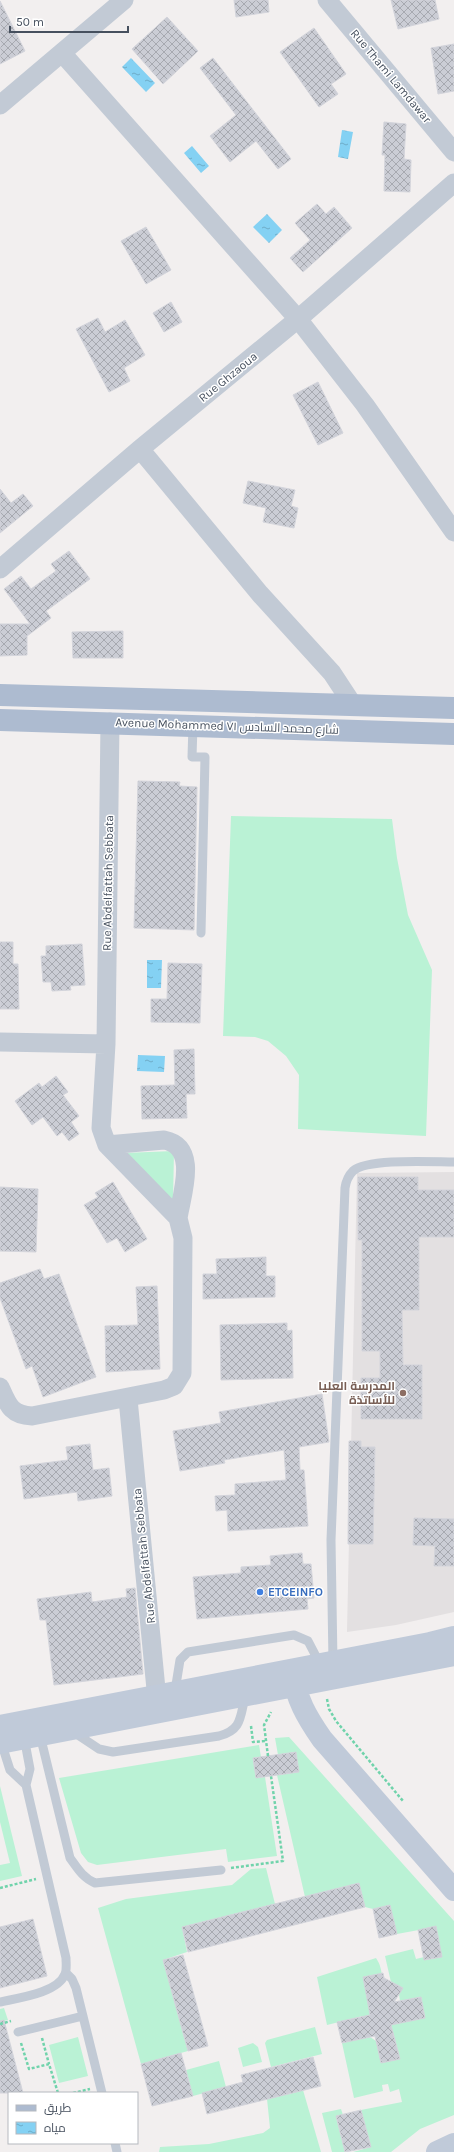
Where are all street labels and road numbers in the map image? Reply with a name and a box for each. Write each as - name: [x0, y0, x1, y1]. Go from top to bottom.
- street label: Rue Thami Lamdawar: [348, 26, 435, 126]
- street label: Rue Ghzaoua: [196, 349, 260, 405]
- street label: Avenue Mohammed VI شارع محمد السادس: [115, 715, 339, 738]
- street label: Rue Abdelfattah Sebbata: [100, 815, 116, 951]
- street label: Rue Abdelfattah Sebbata: [130, 1488, 158, 1624]

